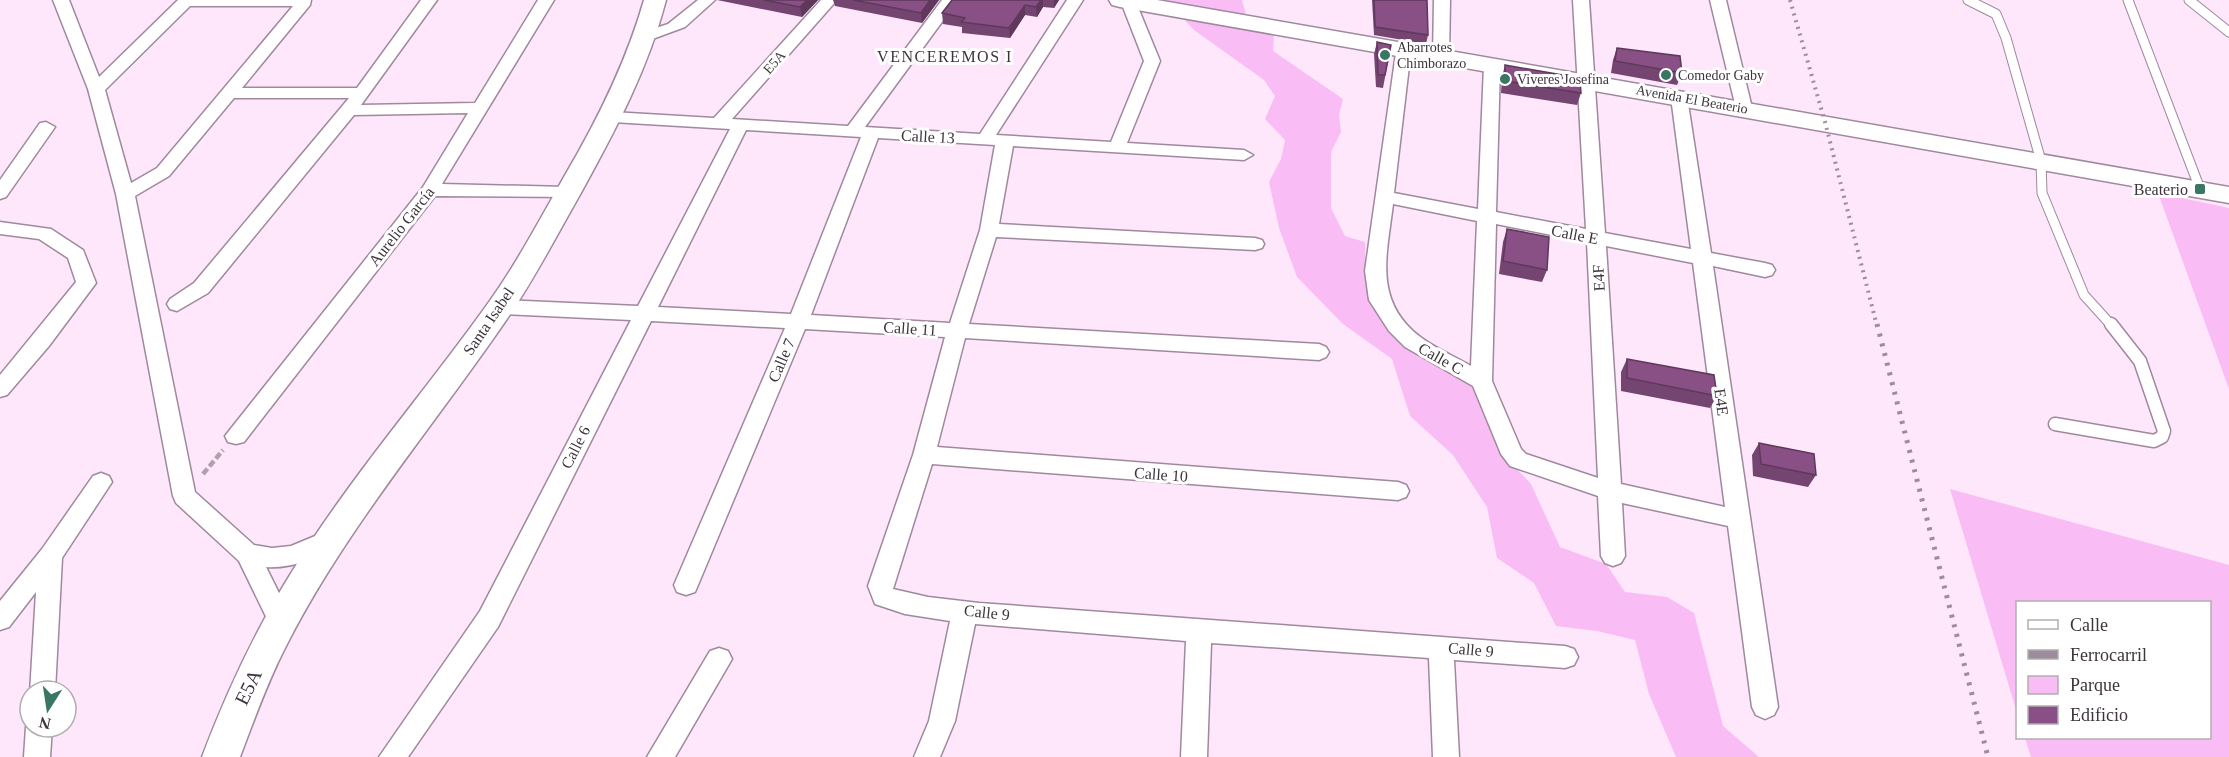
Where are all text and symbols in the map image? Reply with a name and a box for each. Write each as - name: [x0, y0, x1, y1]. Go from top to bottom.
- place label: Abarrotes Chimborazo: [1397, 40, 1466, 71]
- street label: E5A: [760, 47, 789, 77]
- district label: VENCEREMOS I: [877, 48, 1013, 65]
- marker: Abarrotes Chimborazo: [1378, 48, 1392, 62]
- marker: Comedor Gaby: [1659, 68, 1673, 82]
- place label: Comedor Gaby: [1678, 68, 1764, 83]
- marker: Viveres Josefina: [1498, 72, 1512, 86]
- place label: Viveres Josefina: [1517, 72, 1610, 87]
- street label: Avenida El Beaterio: [1635, 82, 1749, 117]
- street label: Calle 13: [901, 127, 955, 146]
- place label: Beaterio: [2134, 181, 2188, 198]
- marker: Beaterio: [2193, 182, 2207, 196]
- street label: Aurelio García: [365, 183, 437, 269]
- street label: Calle E: [1550, 222, 1600, 247]
- street label: E4F: [1589, 264, 1608, 292]
- street label: Santa Isabel: [460, 284, 518, 358]
- street label: Calle 11: [883, 318, 937, 339]
- street label: Calle 7: [765, 336, 798, 385]
- street label: Calle C: [1415, 339, 1466, 378]
- street label: E4E: [1711, 387, 1732, 417]
- street label: Calle 6: [557, 423, 593, 471]
- street label: Calle 10: [1134, 464, 1188, 485]
- legend: [2016, 601, 2211, 739]
- street label: Calle 9: [963, 602, 1011, 623]
- text: Calle: [2070, 615, 2108, 635]
- street label: Calle 9: [1447, 639, 1494, 660]
- text: Ferrocarril: [2070, 645, 2147, 665]
- street label: E5A: [230, 665, 266, 708]
- text: Parque: [2070, 675, 2120, 695]
- north arrow: [18, 679, 78, 739]
- text: Edificio: [2070, 705, 2128, 725]
- text: N: [37, 714, 52, 733]

